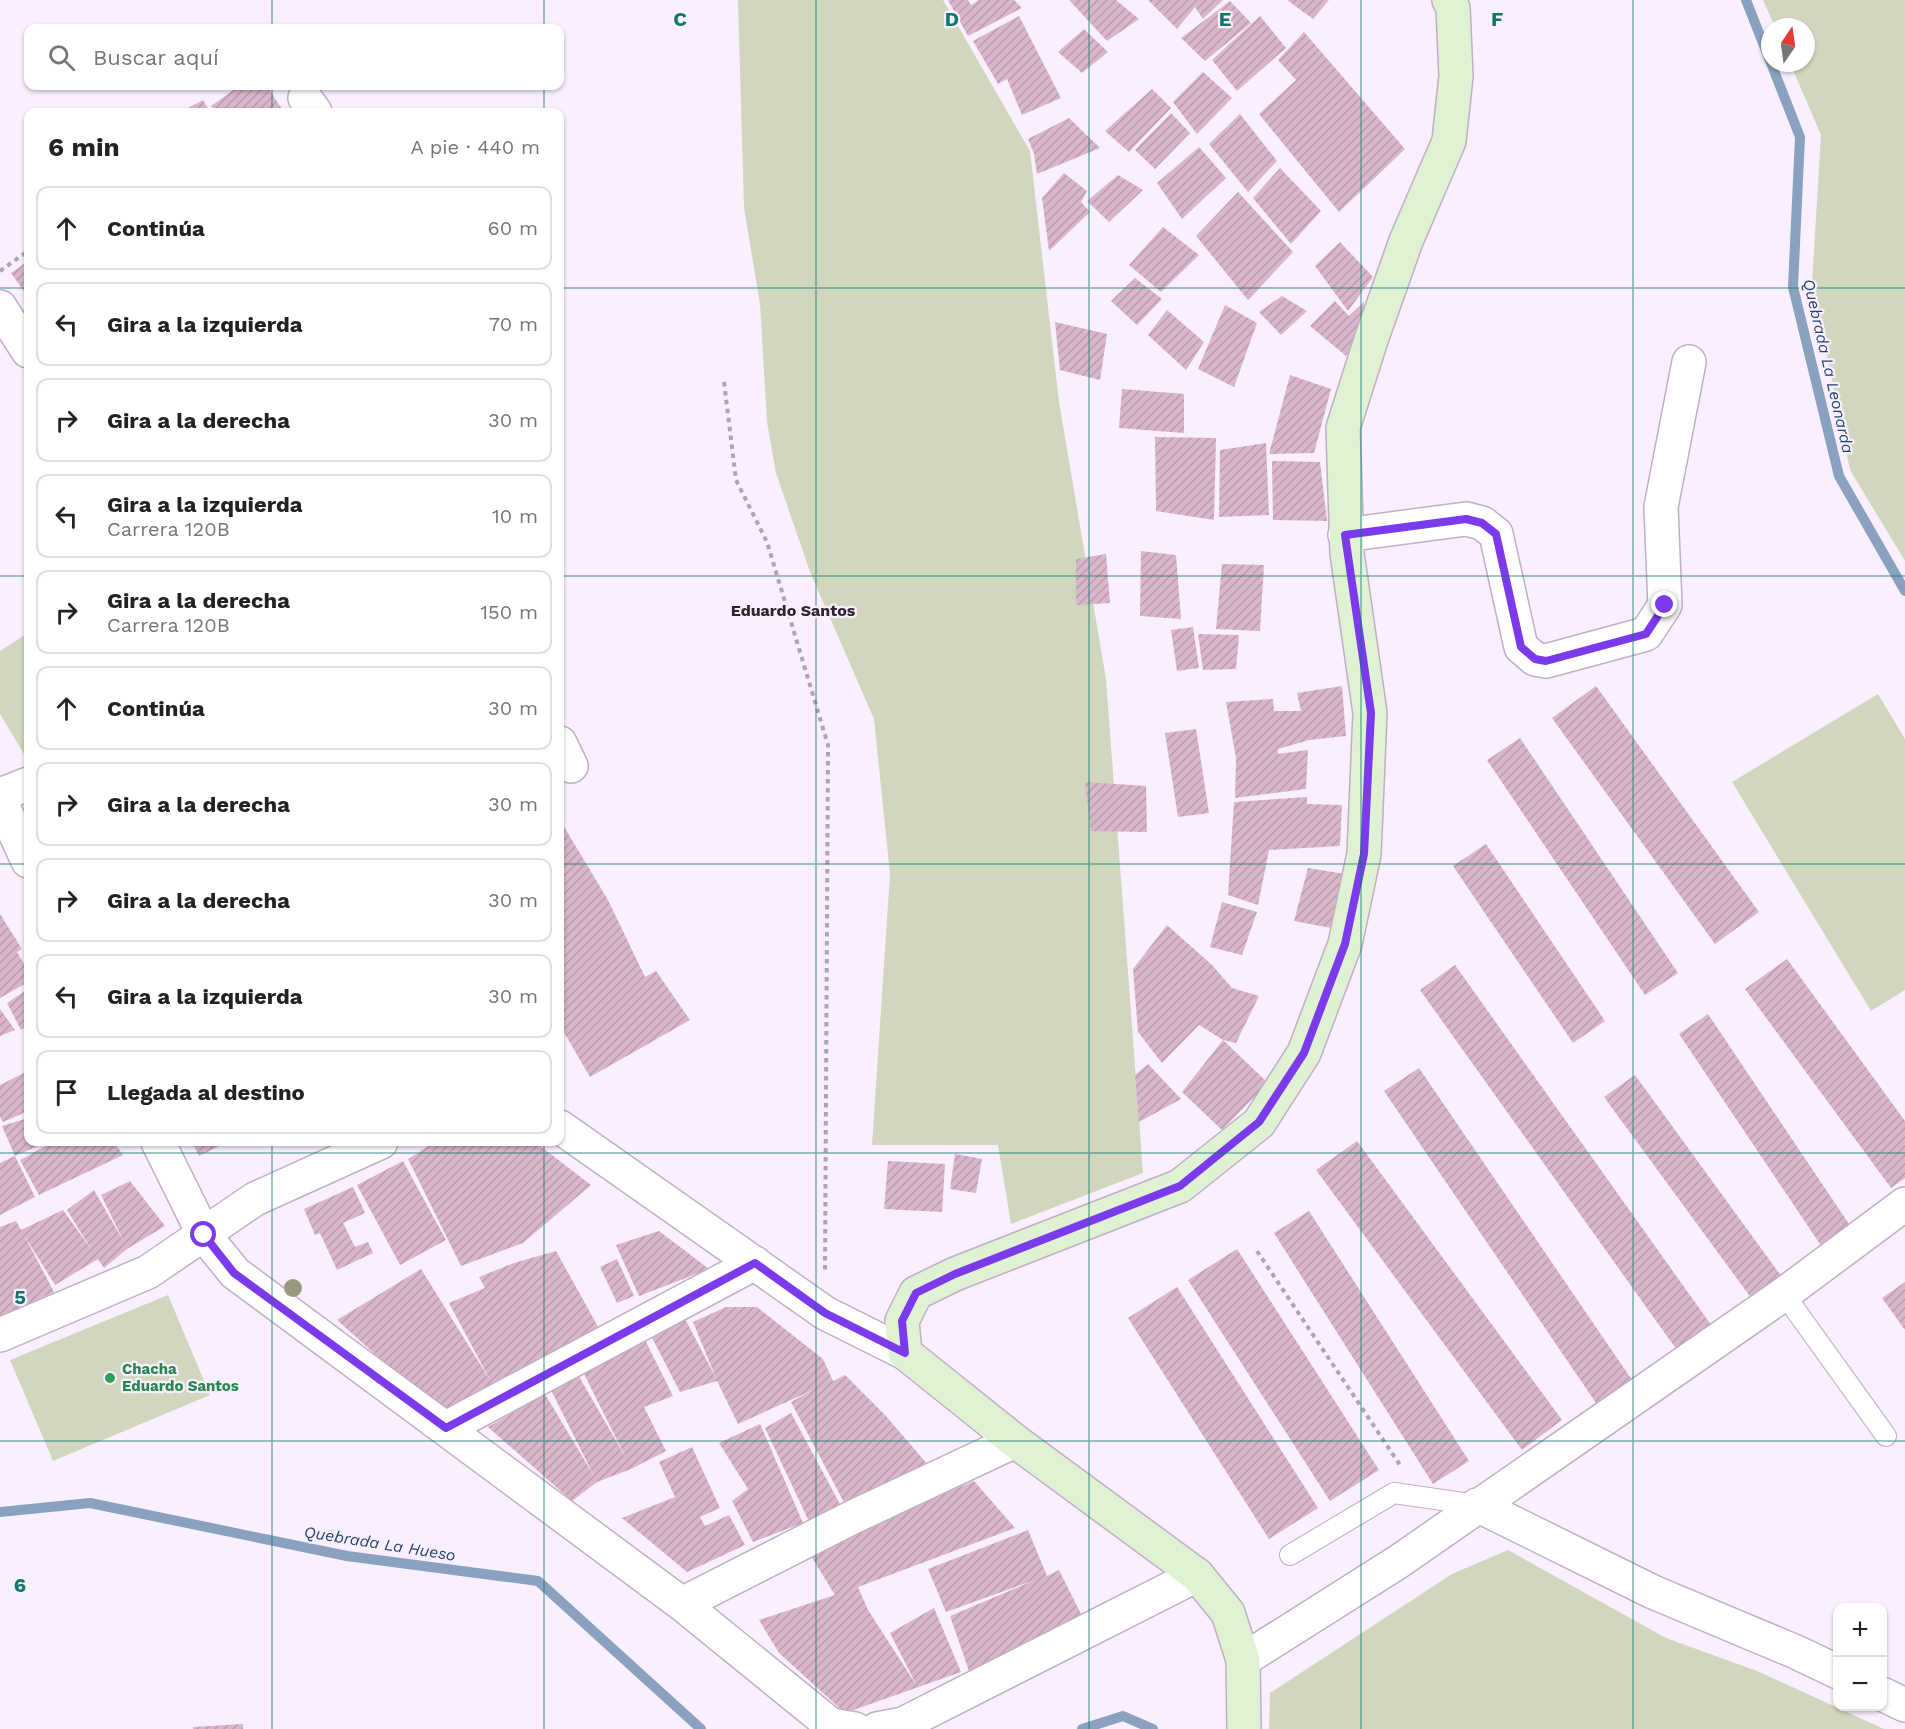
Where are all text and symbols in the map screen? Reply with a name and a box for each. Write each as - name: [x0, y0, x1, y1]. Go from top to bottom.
- text: C: [673, 7, 687, 31]
- text: D: [945, 7, 959, 31]
- text: E: [1219, 7, 1231, 31]
- text: F: [1491, 7, 1503, 31]
- north arrow: [1761, 18, 1815, 72]
- search box: [24, 24, 564, 90]
- icon: search: [45, 41, 78, 74]
- text: Buscar aquí: [93, 45, 219, 70]
- text: 6 min: [48, 132, 120, 162]
- text: A pie · 440 m: [410, 135, 540, 159]
- icon: ahead: [50, 212, 83, 245]
- text: Continúa: [107, 216, 205, 241]
- text: 60 m: [488, 216, 538, 240]
- water label: Quebrada La Leonarda: [1799, 277, 1858, 455]
- icon: left: [50, 308, 83, 341]
- text: Gira a la izquierda: [107, 312, 303, 337]
- text: 70 m: [489, 312, 538, 336]
- icon: right: [50, 404, 83, 437]
- text: Gira a la derecha: [107, 408, 290, 433]
- text: 30 m: [488, 408, 538, 432]
- text: Gira a la izquierda: [107, 492, 303, 517]
- icon: left: [50, 500, 83, 533]
- text: 10 m: [492, 504, 538, 528]
- text: Carrera 120B: [107, 517, 230, 541]
- text: Gira a la derecha: [107, 588, 290, 613]
- route end: [1651, 591, 1677, 617]
- icon: right: [50, 596, 83, 629]
- text: 150 m: [480, 600, 538, 624]
- district label: Eduardo Santos: [731, 601, 856, 620]
- text: Carrera 120B: [107, 613, 230, 637]
- icon: ahead: [50, 692, 83, 725]
- text: Continúa: [107, 696, 205, 721]
- text: 30 m: [488, 696, 538, 720]
- icon: right: [50, 788, 83, 821]
- text: Gira a la derecha: [107, 792, 290, 817]
- text: 30 m: [488, 792, 538, 816]
- icon: right: [50, 884, 83, 917]
- text: Gira a la derecha: [107, 888, 290, 913]
- text: 30 m: [488, 888, 538, 912]
- icon: left: [50, 980, 83, 1013]
- text: Gira a la izquierda: [107, 984, 303, 1009]
- text: 30 m: [488, 984, 538, 1008]
- icon: arrive: [50, 1076, 83, 1109]
- text: Llegada al destino: [107, 1080, 305, 1105]
- route start: [190, 1221, 216, 1247]
- text: 5: [14, 1285, 26, 1309]
- place label: Chacha Eduardo Santos: [122, 1360, 239, 1395]
- marker: Chacha Eduardo Santos: [103, 1371, 117, 1385]
- water label: Quebrada La Hueso: [303, 1522, 457, 1565]
- text: 6: [14, 1573, 26, 1597]
- map controls: [1833, 1603, 1887, 1711]
- button: +: [1833, 1603, 1887, 1657]
- button: −: [1833, 1657, 1887, 1711]

